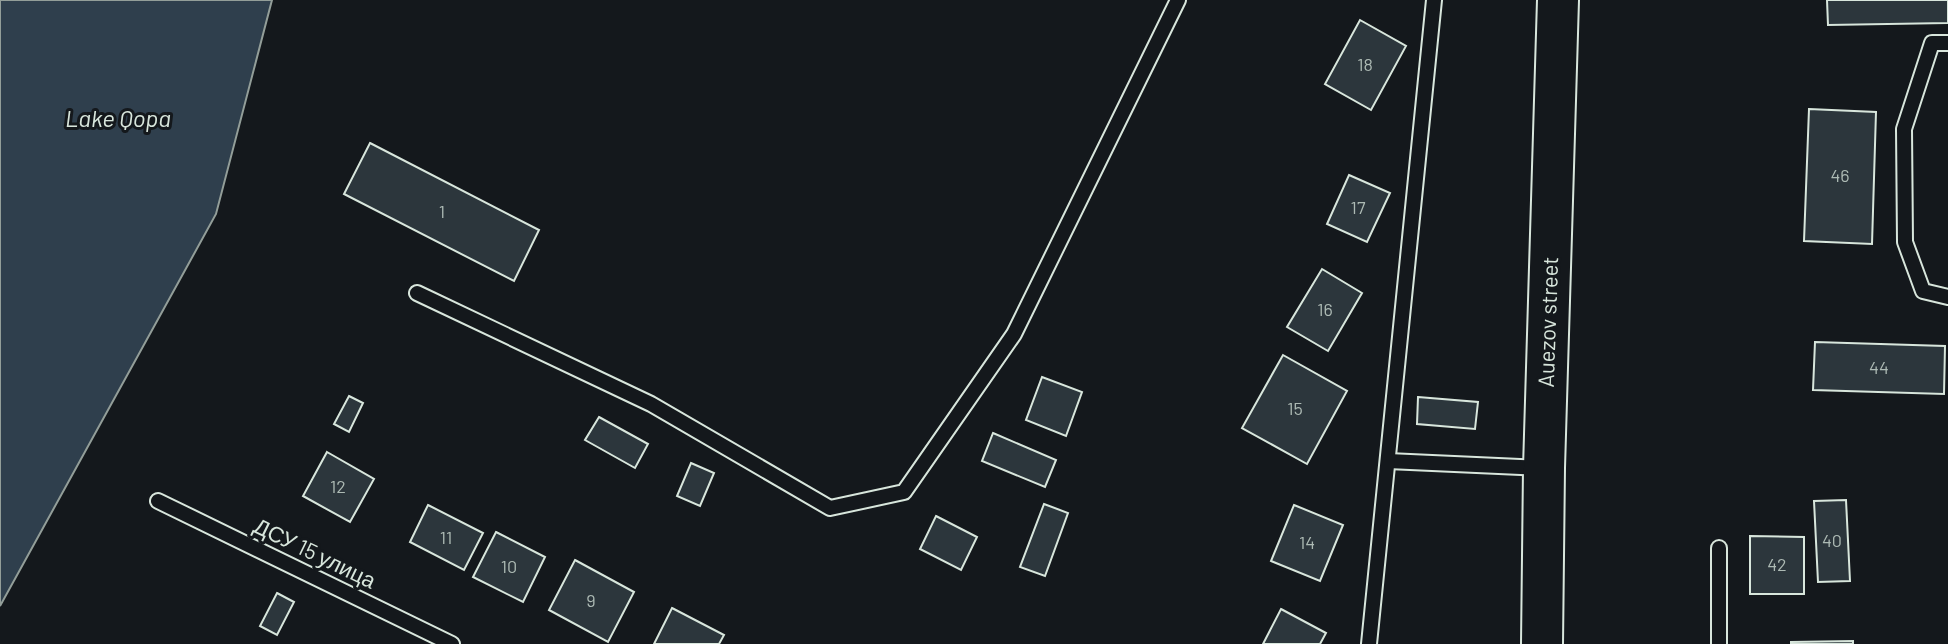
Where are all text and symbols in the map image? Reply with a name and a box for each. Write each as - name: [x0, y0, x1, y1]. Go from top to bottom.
- house number: 18: [1357, 53, 1373, 75]
- water label: Lake Qopa: [65, 103, 171, 132]
- house number: 46: [1830, 164, 1850, 186]
- house number: 17: [1351, 196, 1366, 218]
- house number: 1: [439, 200, 445, 222]
- street label: Auezov street: [1532, 256, 1562, 388]
- house number: 16: [1317, 298, 1333, 320]
- house number: 44: [1869, 356, 1889, 378]
- house number: 15: [1287, 397, 1303, 419]
- house number: 12: [330, 475, 346, 497]
- street label: ДСУ 15 улица: [250, 511, 381, 594]
- house number: 11: [440, 526, 452, 548]
- house number: 40: [1822, 529, 1842, 551]
- house number: 14: [1299, 531, 1315, 553]
- house number: 42: [1767, 553, 1787, 575]
- house number: 10: [501, 555, 517, 577]
- house number: 9: [586, 589, 596, 611]

